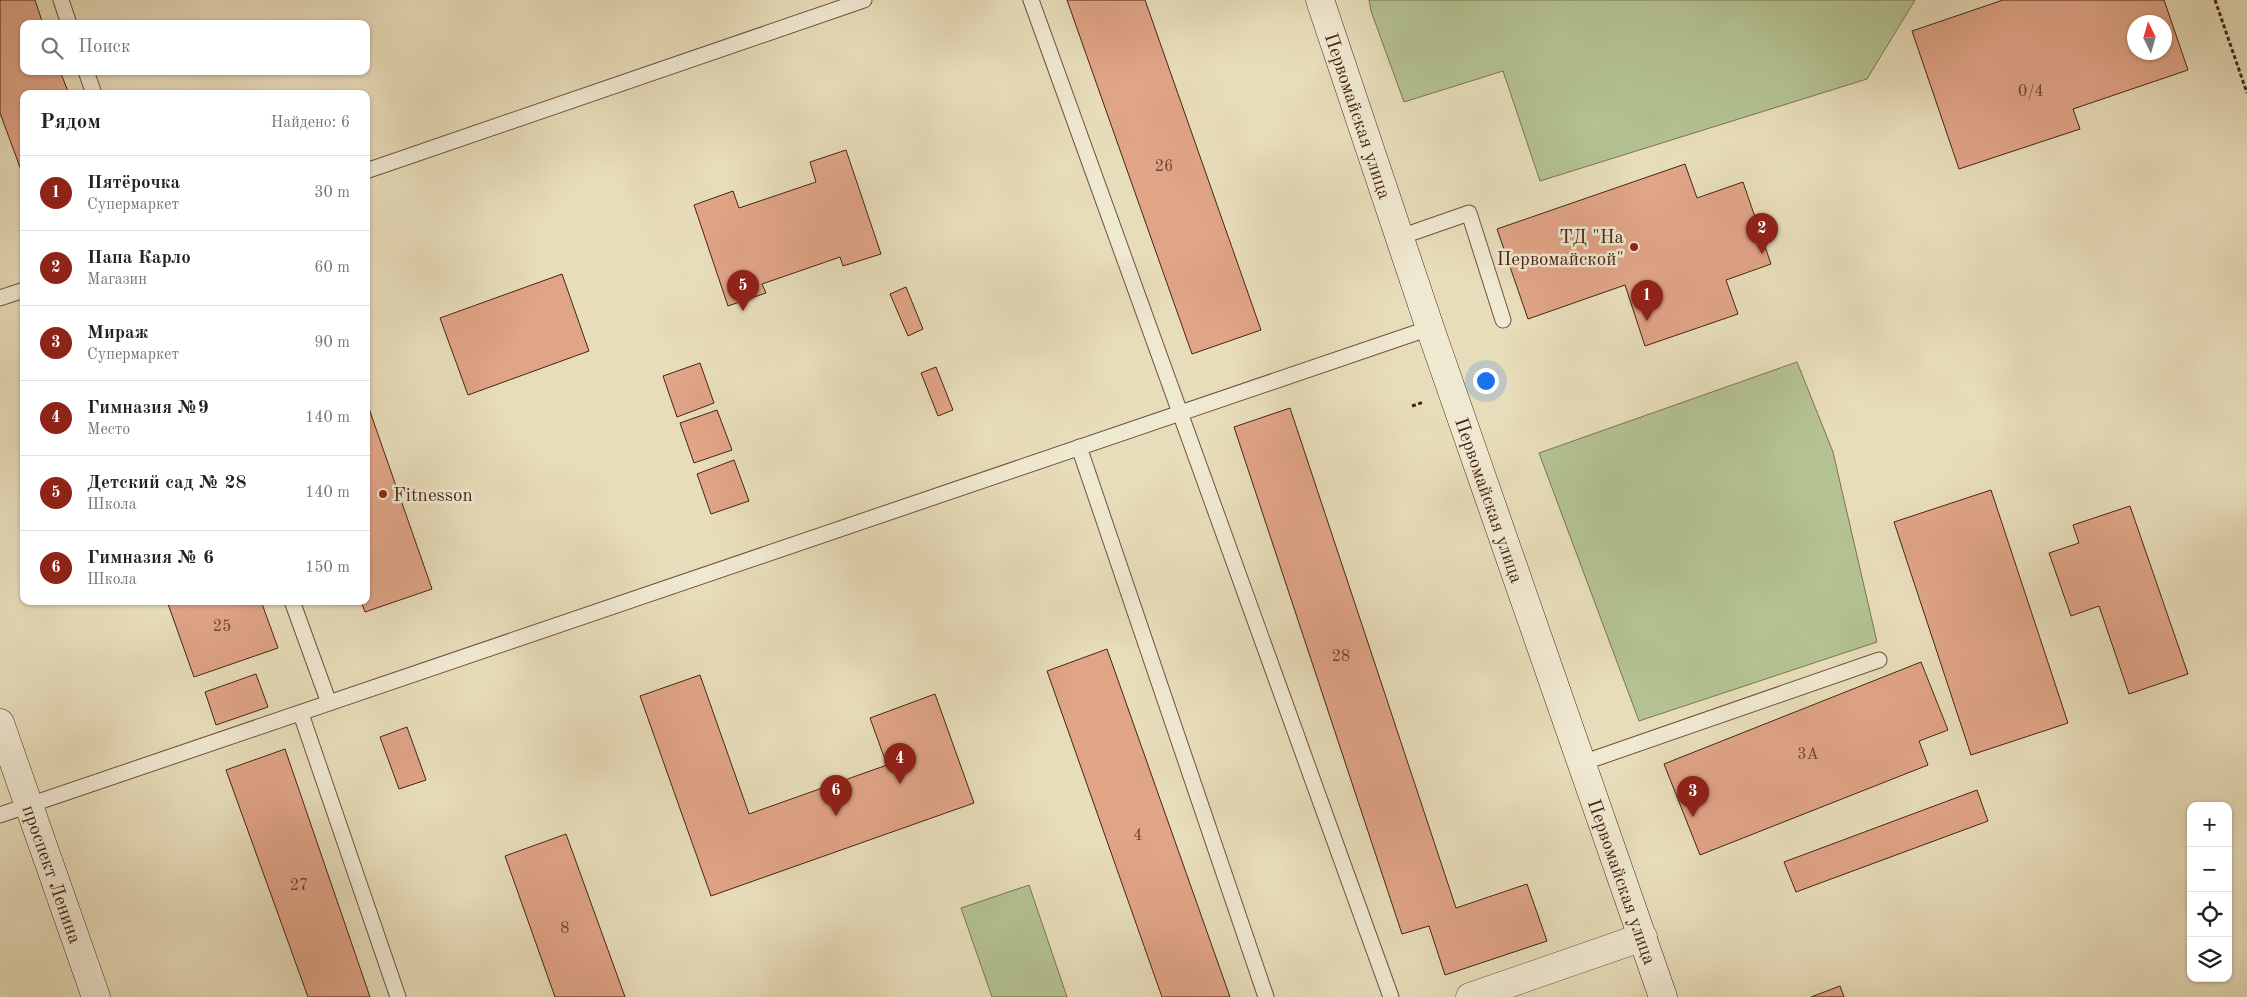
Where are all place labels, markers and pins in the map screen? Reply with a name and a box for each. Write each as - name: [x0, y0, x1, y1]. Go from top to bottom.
- pin: 2: [1746, 213, 1778, 254]
- place label: ТД "На Первомайской": [1496, 229, 1625, 270]
- marker: ТД "На Первомайской": [1628, 241, 1640, 253]
- pin: 5: [727, 270, 759, 311]
- pin: 1: [1631, 280, 1663, 321]
- place label: Fitnesson: [393, 487, 473, 506]
- marker: Fitnesson: [377, 488, 389, 500]
- pin: 4: [884, 743, 916, 784]
- pin: 6: [820, 775, 852, 816]
- pin: 3: [1677, 776, 1709, 817]

